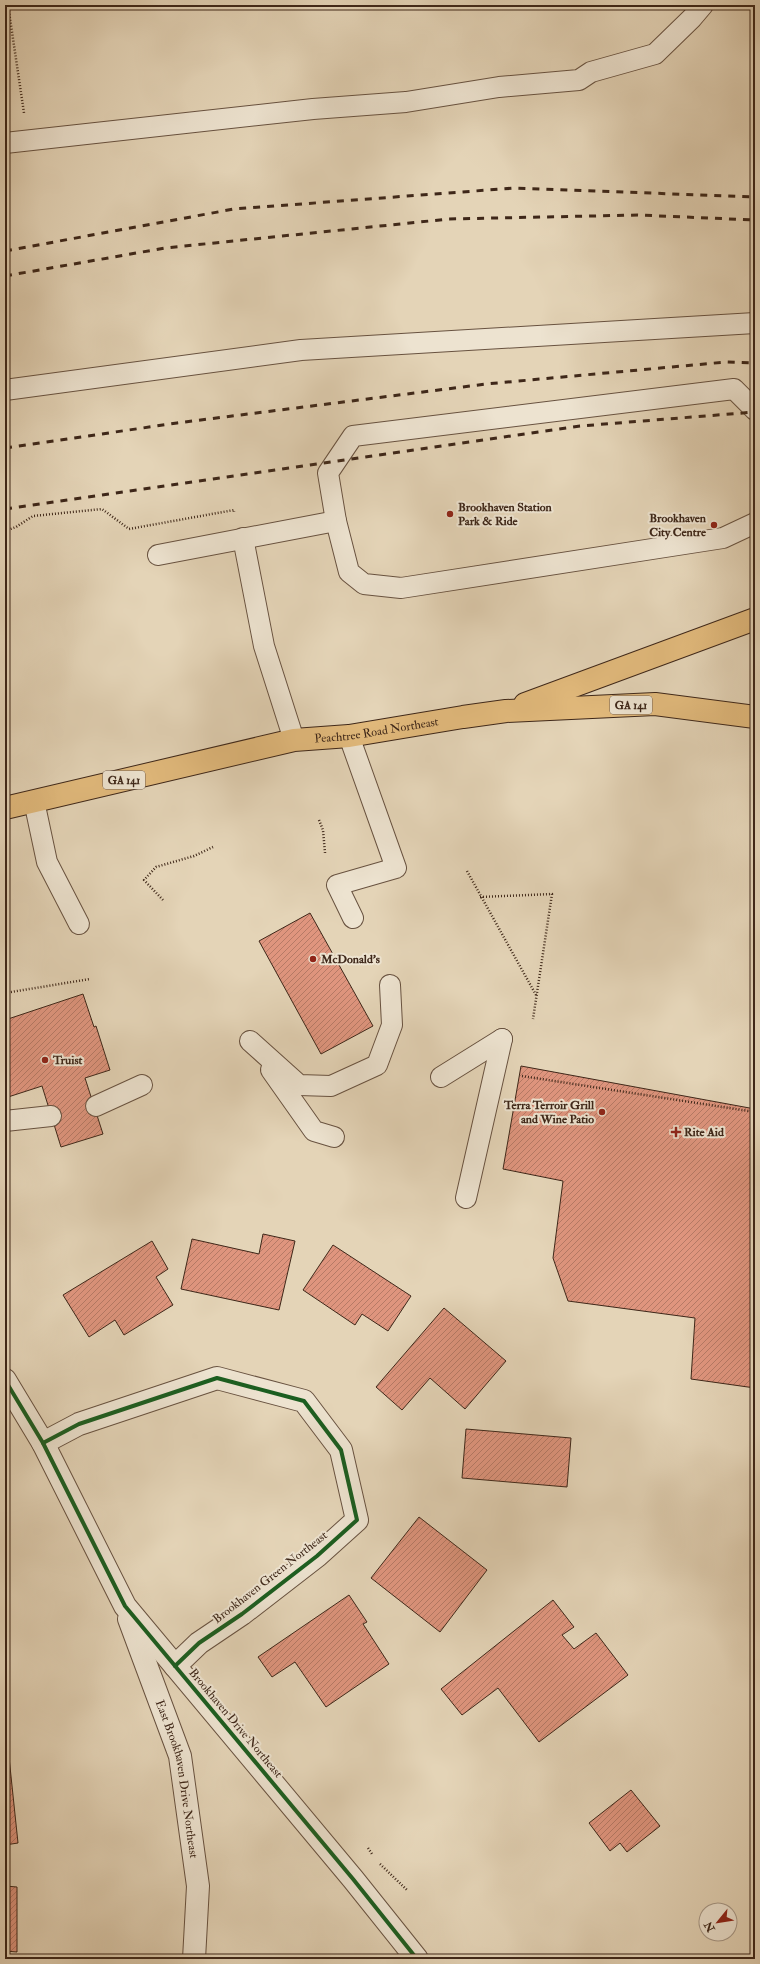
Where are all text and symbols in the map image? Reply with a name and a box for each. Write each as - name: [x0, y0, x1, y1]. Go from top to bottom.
- place label: Brookhaven Station Park & Ride: [458, 500, 553, 529]
- marker: Brookhaven Station Park & Ride: [445, 509, 455, 519]
- place label: Brookhaven City Centre: [649, 511, 707, 540]
- marker: Brookhaven City Centre: [709, 520, 719, 530]
- road number: GA 141: [610, 696, 652, 714]
- street label: Peachtree Road Northeast: [314, 714, 440, 746]
- road number: GA 141: [103, 771, 145, 789]
- place label: McDonald's: [320, 952, 380, 967]
- marker: McDonald's: [308, 954, 318, 964]
- place label: Truist: [52, 1053, 83, 1068]
- marker: Truist: [40, 1055, 50, 1065]
- place label: Terra Terroir Grill and Wine Patio: [503, 1098, 595, 1127]
- marker: Terra Terroir Grill and Wine Patio: [597, 1107, 607, 1117]
- place label: Rite Aid: [684, 1125, 724, 1140]
- marker: Rite Aid: [671, 1127, 681, 1137]
- street label: Brookhaven Green Northeast: [210, 1528, 331, 1627]
- street label: Brookhaven Drive Northeast: [185, 1666, 286, 1781]
- street label: East Brookhaven Drive Northeast: [152, 1698, 201, 1859]
- north arrow: [698, 1902, 738, 1942]
- text: N: [701, 1918, 718, 1935]

